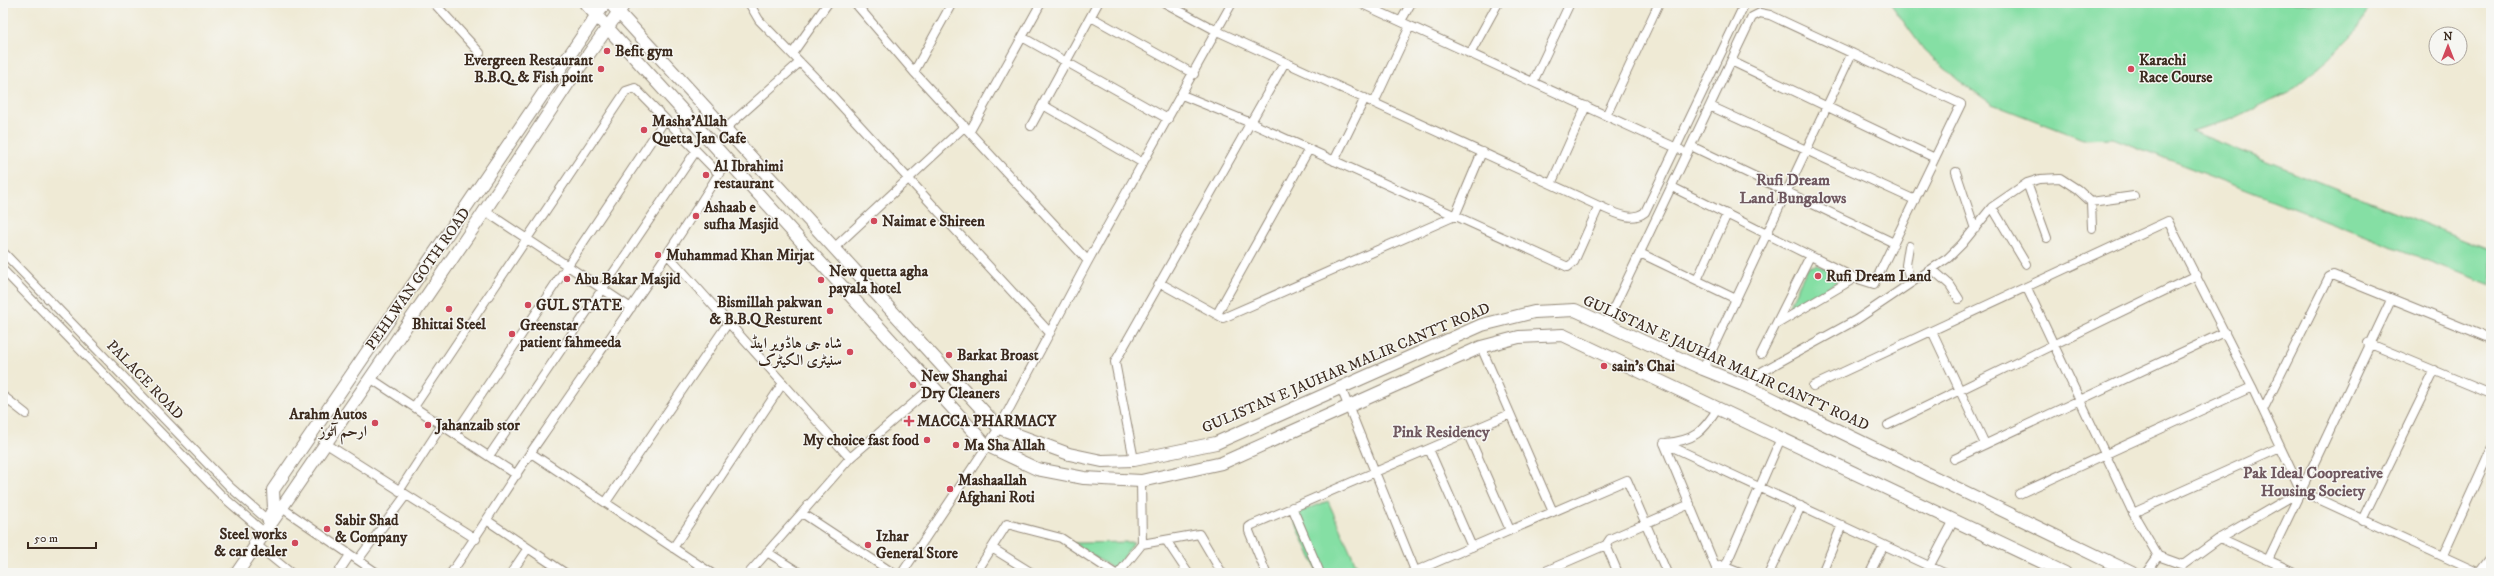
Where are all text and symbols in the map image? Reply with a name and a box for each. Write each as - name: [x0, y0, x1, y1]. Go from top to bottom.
- north arrow: [2428, 26, 2468, 66]
- text: N: [2443, 30, 2453, 44]
- place label: Befit gym: [615, 42, 674, 61]
- marker: Befit gym: [602, 46, 612, 56]
- place label: Evergreen Restaurant B.B.Q. & Fish point: [464, 51, 593, 87]
- place label: Karachi Race Course: [2139, 51, 2213, 87]
- marker: Evergreen Restaurant B.B.Q. & Fish point: [596, 64, 606, 74]
- marker: Karachi Race Course: [2126, 64, 2136, 74]
- place label: Masha'Allah Quetta Jan Cafe: [652, 112, 747, 148]
- marker: Masha'Allah Quetta Jan Cafe: [639, 125, 649, 135]
- place label: Al Ibrahimi restaurant: [713, 157, 783, 193]
- marker: Al Ibrahimi restaurant: [701, 170, 711, 180]
- district label: Rufi Dream Land Bungalows: [1740, 170, 1847, 208]
- place label: Ashaab e sufha Masjid: [703, 198, 779, 234]
- street label: PEHLWAN GOTH ROAD: [362, 204, 474, 354]
- marker: Ashaab e sufha Masjid: [691, 211, 701, 221]
- place label: Naimat e Shireen: [882, 212, 985, 231]
- marker: Naimat e Shireen: [869, 216, 879, 226]
- place label: Muhammad Khan Mirjat: [666, 246, 815, 265]
- marker: Muhammad Khan Mirjat: [653, 250, 663, 260]
- place label: New quetta agha payala hotel: [828, 262, 929, 298]
- place label: Rufi Dream Land: [1826, 267, 1932, 286]
- place label: Abu Bakar Masjid: [574, 270, 681, 289]
- marker: Rufi Dream Land: [1813, 271, 1823, 281]
- marker: Abu Bakar Masjid: [562, 274, 572, 284]
- marker: New quetta agha payala hotel: [816, 275, 826, 285]
- street label: GULISTAN E JAUHAR MALIR CANTT ROAD: [1580, 291, 1872, 435]
- place label: Bismillah pakwan & B.B.Q Resturent: [709, 293, 822, 329]
- place label: GUL STATE: [536, 296, 622, 315]
- street label: GULISTAN E JAUHAR MALIR CANTT ROAD: [1199, 298, 1493, 438]
- marker: GUL STATE: [523, 300, 533, 310]
- marker: Bhittai Steel: [444, 304, 454, 314]
- marker: Bismillah pakwan & B.B.Q Resturent: [825, 306, 835, 316]
- place label: Bhittai Steel: [412, 315, 486, 334]
- place label: Greenstar patient fahmeeda: [519, 316, 622, 352]
- marker: Greenstar patient fahmeeda: [507, 329, 517, 339]
- place label: شاہ جی ہاڈویر اینڈ سنیٹری الکیٹرک: [750, 334, 842, 370]
- street label: PALACE ROAD: [102, 336, 188, 424]
- place label: Barkat Broast: [957, 346, 1039, 365]
- marker: شاہ جی ہاڈویر اینڈ سنیٹری الکیٹرک: [845, 347, 855, 357]
- marker: Barkat Broast: [944, 350, 954, 360]
- place label: sain's Chai: [1612, 357, 1675, 376]
- marker: sain's Chai: [1599, 361, 1609, 371]
- place label: New Shanghai Dry Cleaners: [921, 367, 1008, 403]
- marker: New Shanghai Dry Cleaners: [908, 380, 918, 390]
- place label: Arahm Autos ارحم آٹوز: [288, 405, 367, 445]
- place label: MACCA PHARMACY: [917, 412, 1057, 431]
- place label: Jahanzaib stor: [434, 416, 520, 435]
- marker: MACCA PHARMACY: [904, 416, 914, 426]
- marker: Arahm Autos ارحم آٹوز: [370, 418, 380, 428]
- marker: Jahanzaib stor: [423, 420, 433, 430]
- district label: Pink Residency: [1392, 422, 1490, 442]
- place label: My choice fast food: [803, 431, 920, 450]
- marker: My choice fast food: [922, 435, 932, 445]
- place label: Ma Sha Allah: [964, 436, 1046, 455]
- marker: Ma Sha Allah: [951, 440, 961, 450]
- district label: Pak Ideal Coopreative Housing Society: [2243, 463, 2383, 501]
- place label: Mashaallah Afghani Roti: [957, 471, 1035, 507]
- marker: Mashaallah Afghani Roti: [945, 484, 955, 494]
- place label: Sabir Shad & Company: [335, 511, 408, 547]
- scale bar: [28, 524, 96, 550]
- marker: Sabir Shad & Company: [322, 524, 332, 534]
- place label: Steel works & car dealer: [214, 525, 287, 561]
- place label: Izhar General Store: [876, 527, 959, 563]
- text: 50 m: [34, 531, 58, 546]
- marker: Steel works & car dealer: [290, 538, 300, 548]
- marker: Izhar General Store: [863, 540, 873, 550]

